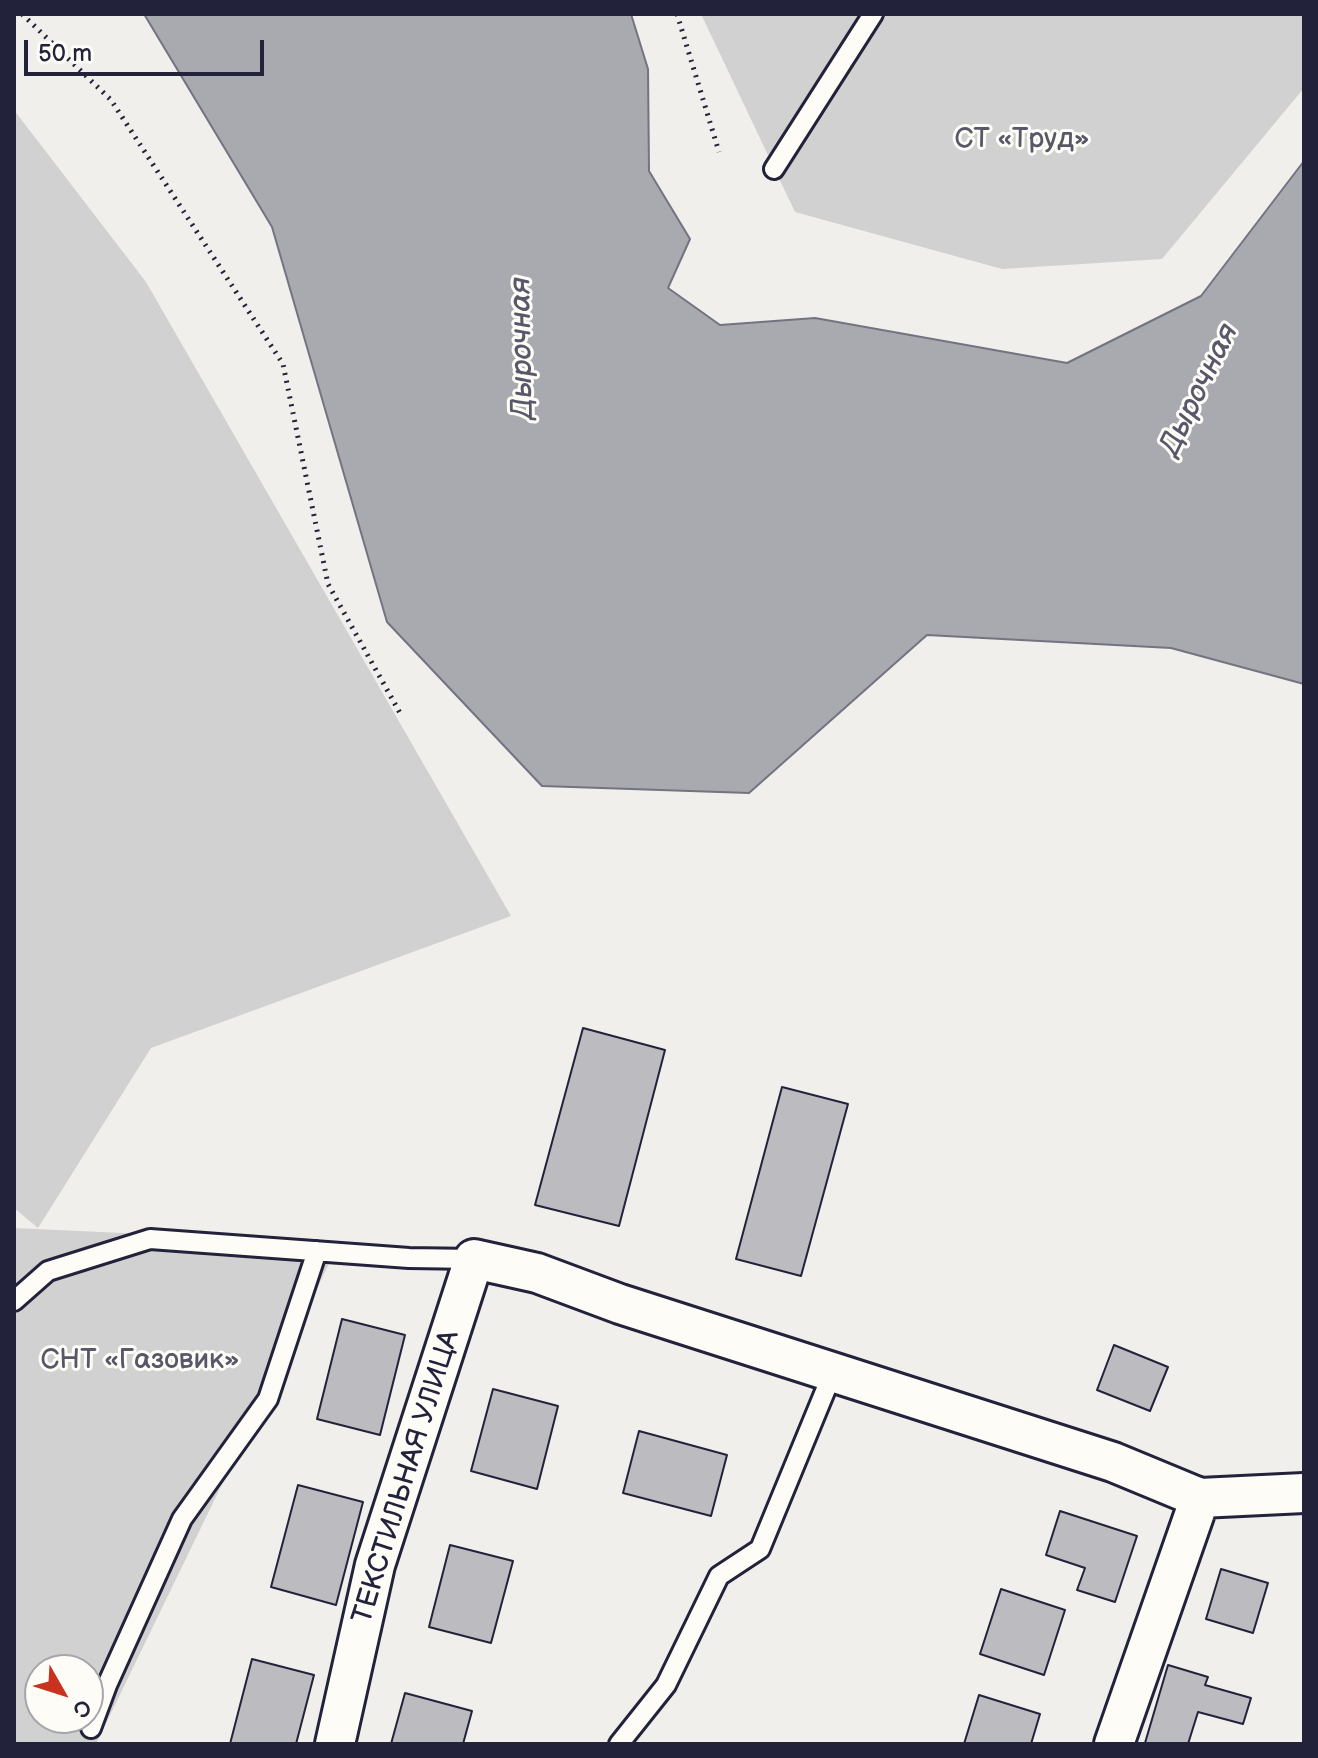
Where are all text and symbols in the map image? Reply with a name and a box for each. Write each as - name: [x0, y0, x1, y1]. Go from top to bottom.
- scale bar: [28, 24, 268, 74]
- text: 50 m: [38, 39, 92, 68]
- park label: СТ «Труд»: [954, 123, 1090, 157]
- water label: Дырочная: [504, 277, 542, 419]
- water label: Дырочная: [1153, 318, 1247, 462]
- street label: ТЕКСТИЛЬНАЯ УЛИЦА: [346, 1327, 468, 1627]
- park label: СНТ «Газовик»: [40, 1344, 240, 1378]
- north arrow: [24, 1654, 104, 1734]
- text: С: [66, 1694, 97, 1723]

